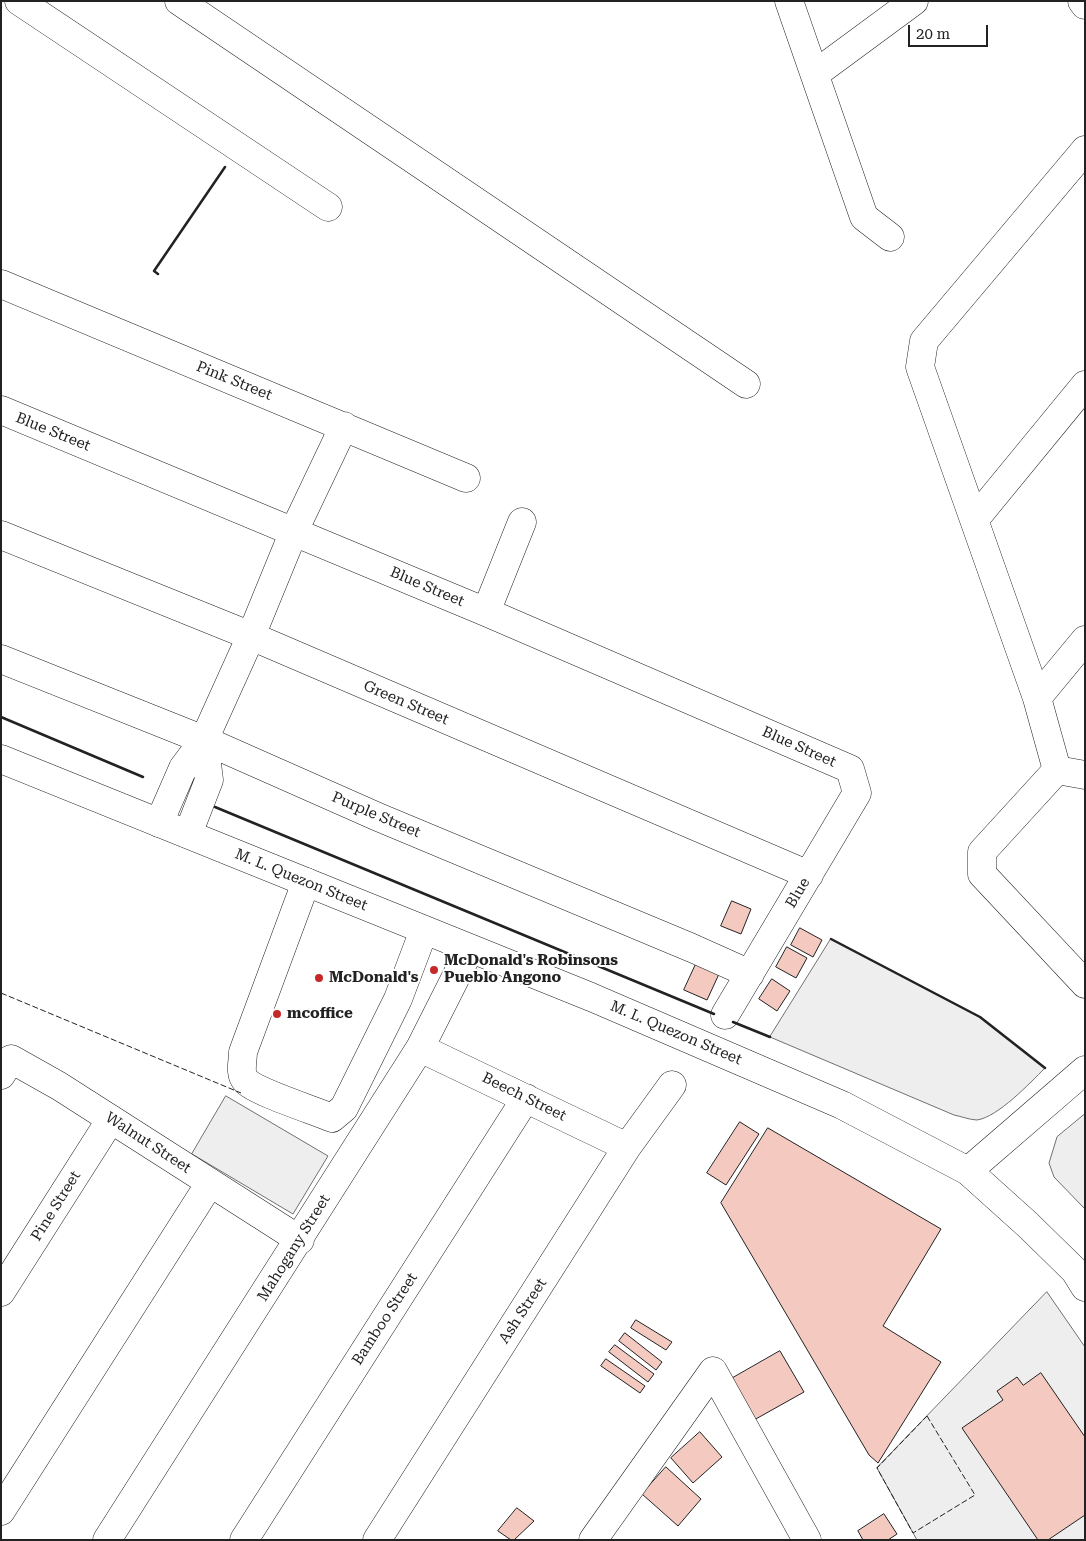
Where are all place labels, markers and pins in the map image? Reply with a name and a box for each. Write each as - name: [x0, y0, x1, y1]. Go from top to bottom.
- place label: McDonald's Robinsons Pueblo Angono: [444, 952, 618, 987]
- marker: McDonald's Robinsons Pueblo Angono: [428, 964, 440, 976]
- place label: McDonald's: [329, 969, 418, 987]
- marker: McDonald's: [313, 972, 325, 984]
- place label: mcoffice: [287, 1005, 353, 1023]
- marker: mcoffice: [271, 1008, 283, 1020]

